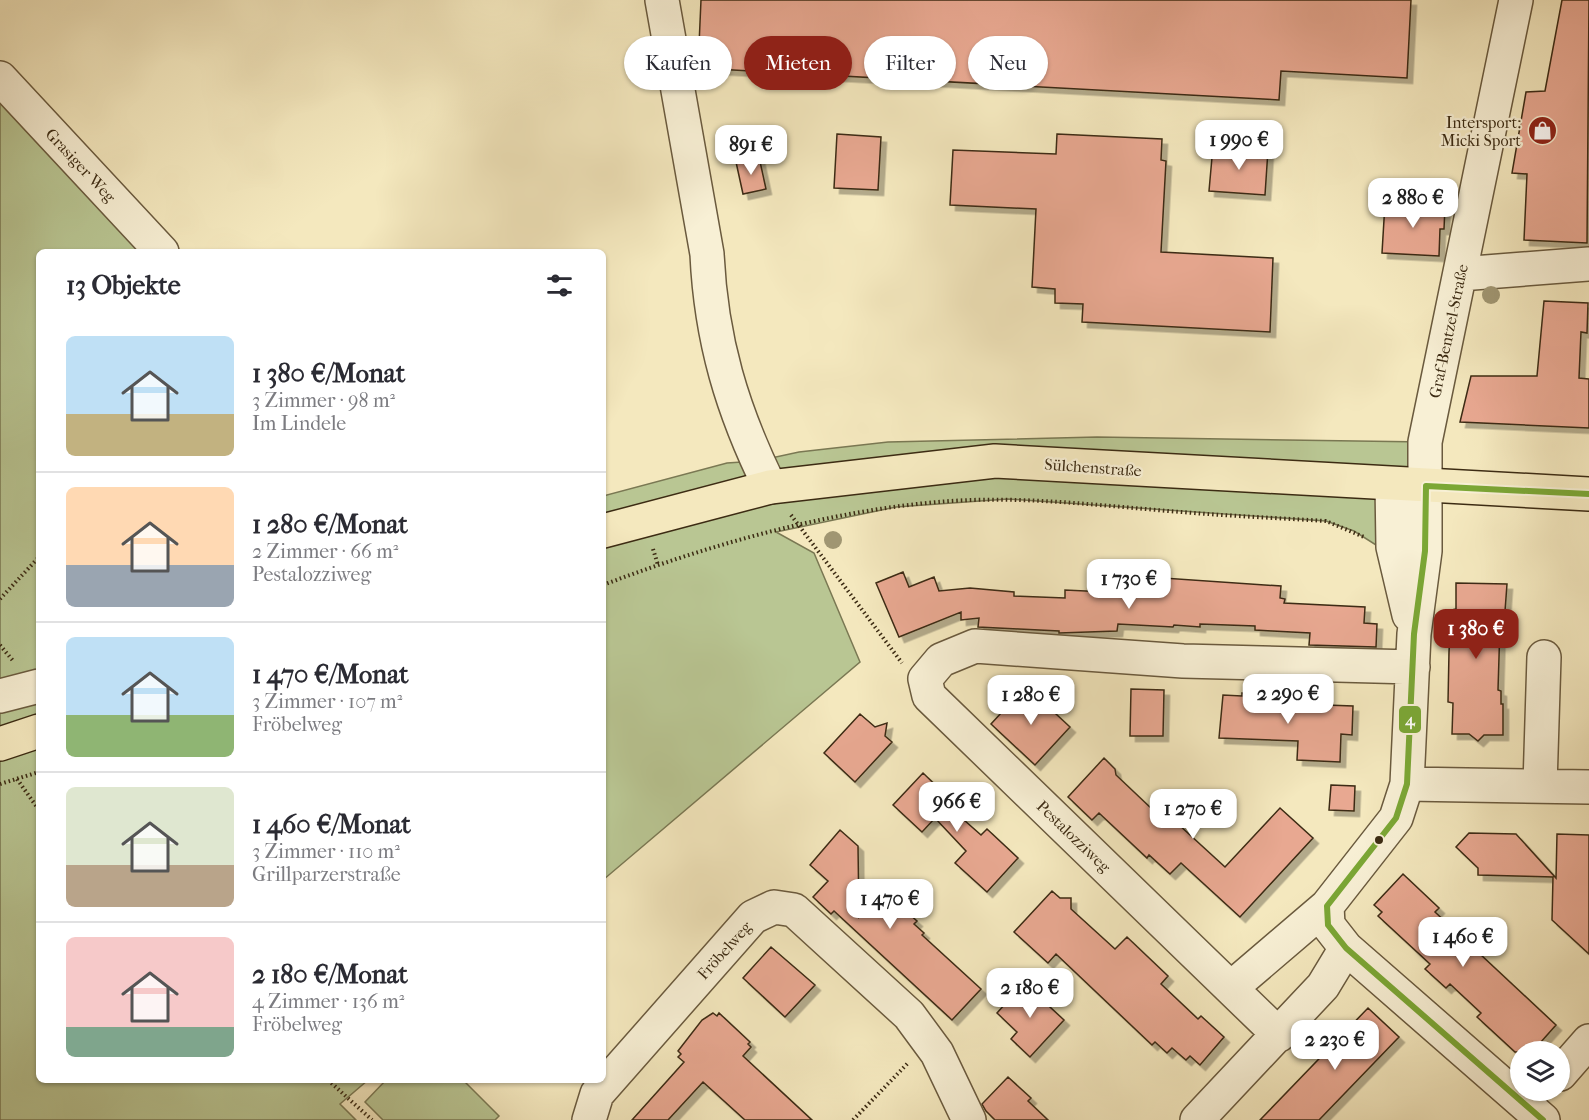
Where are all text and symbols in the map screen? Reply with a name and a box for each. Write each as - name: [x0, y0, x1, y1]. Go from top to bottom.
- chip: Kaufen: [624, 36, 732, 90]
- chip: Mieten: [744, 36, 852, 90]
- chip: Filter: [864, 36, 956, 90]
- chip: Neu: [968, 36, 1048, 90]
- place label: Intersport: Micki Sport: [1441, 113, 1521, 150]
- shop icon: Intersport: Micki Sport: [1526, 115, 1558, 147]
- pin: 1 990 €: [1184, 120, 1294, 171]
- street label: Grasiger Weg: [42, 125, 120, 206]
- pin: 891 €: [709, 125, 793, 176]
- text: 1 990 €: [1209, 128, 1269, 151]
- text: 891 €: [729, 133, 773, 156]
- pin: 2 880 €: [1358, 178, 1468, 229]
- text: 2 880 €: [1382, 186, 1444, 209]
- street label: Graf-Bentzel-Straße: [1425, 262, 1472, 400]
- icon: filters: [543, 269, 576, 302]
- text: 13 Objekte: [66, 270, 181, 301]
- text: 1 380 €/Monat: [252, 358, 405, 389]
- icon: home: [114, 360, 186, 432]
- text: 3 Zimmer · 98 m²: [252, 389, 395, 412]
- text: Im Lindele: [252, 412, 346, 435]
- street label: Sülchenstraße: [1044, 455, 1142, 480]
- text: 1 280 €/Monat: [252, 509, 408, 540]
- icon: home: [114, 511, 186, 583]
- text: 2 Zimmer · 66 m²: [252, 540, 398, 563]
- pin: 1 730 €: [1074, 559, 1184, 610]
- text: Pestalozziweg: [252, 563, 371, 586]
- text: 1 730 €: [1101, 567, 1157, 590]
- pin: 1 380 €: [1421, 609, 1531, 660]
- text: 1 380 €: [1448, 617, 1504, 640]
- text: 1 470 €/Monat: [252, 659, 409, 690]
- icon: home: [114, 661, 186, 733]
- pin: 2 290 €: [1233, 674, 1343, 725]
- pin: 1 280 €: [976, 675, 1086, 726]
- text: 2 290 €: [1257, 682, 1319, 705]
- text: 1 280 €: [1002, 683, 1060, 706]
- text: 3 Zimmer · 107 m²: [252, 690, 402, 713]
- line badge: 4: [1398, 705, 1422, 734]
- text: 4: [1404, 710, 1416, 730]
- text: Fröbelweg: [252, 713, 342, 736]
- pin: 966 €: [915, 782, 999, 833]
- pin: 1 270 €: [1138, 789, 1248, 840]
- text: 966 €: [933, 790, 981, 813]
- street label: Pestalozziweg: [1033, 796, 1115, 877]
- text: 1 270 €: [1164, 797, 1222, 820]
- text: 1 460 €/Monat: [252, 809, 411, 840]
- icon: home: [114, 811, 186, 883]
- unlabelled marker: [1373, 834, 1385, 846]
- text: 3 Zimmer · 110 m²: [252, 840, 400, 863]
- text: Grillparzerstraße: [252, 863, 401, 886]
- pin: 1 470 €: [835, 879, 945, 930]
- text: 1 470 €: [860, 887, 920, 910]
- street label: Fröbelweg: [693, 917, 756, 983]
- pin: 1 460 €: [1408, 917, 1518, 968]
- text: 1 460 €: [1432, 925, 1494, 948]
- text: 2 180 €/Monat: [252, 959, 408, 990]
- icon: home: [114, 961, 186, 1033]
- pin: 2 180 €: [975, 968, 1085, 1019]
- text: 2 180 €: [1001, 976, 1059, 999]
- text: 4 Zimmer · 136 m²: [252, 990, 404, 1013]
- text: Fröbelweg: [252, 1013, 342, 1036]
- pin: 2 230 €: [1280, 1020, 1390, 1071]
- text: 2 230 €: [1305, 1028, 1365, 1051]
- map controls: [1510, 1041, 1570, 1101]
- button: layers: [1510, 1041, 1570, 1101]

